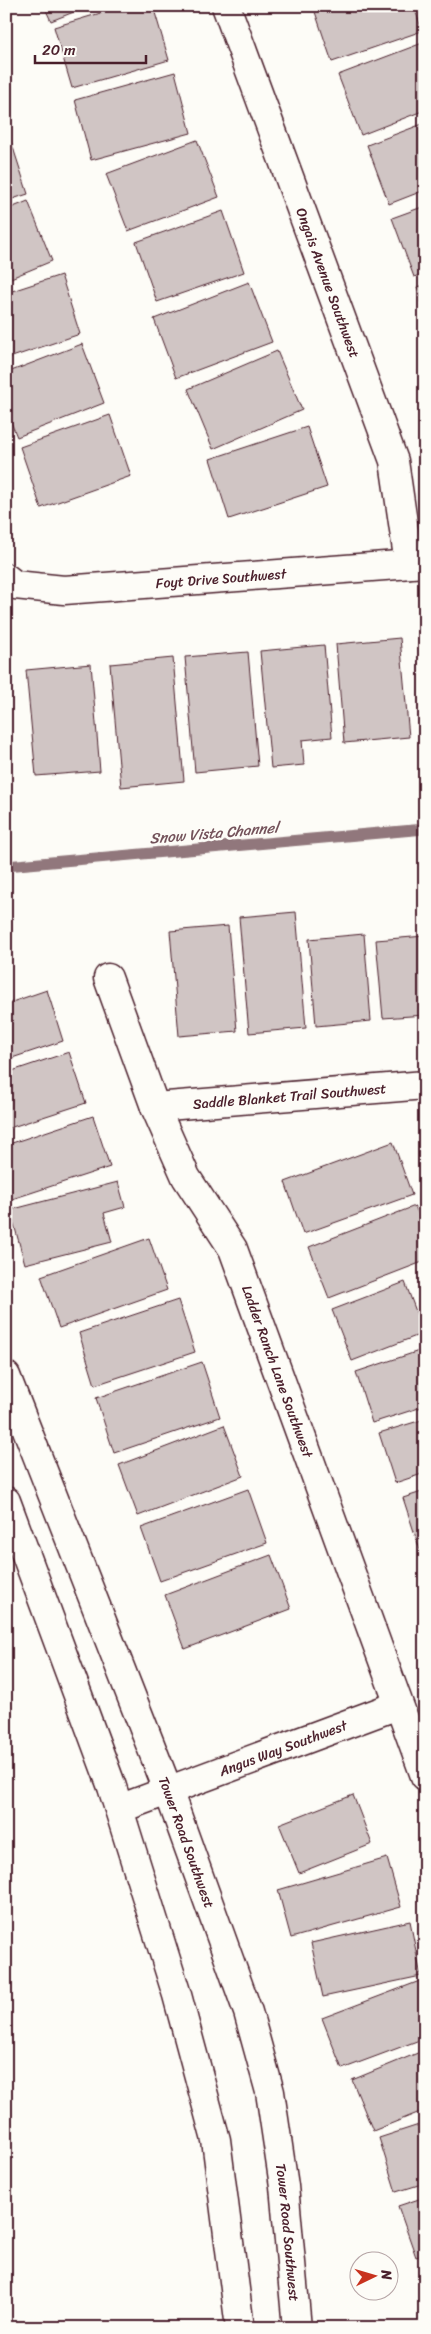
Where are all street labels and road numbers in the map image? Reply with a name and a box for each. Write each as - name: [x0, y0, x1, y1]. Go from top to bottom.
- street label: Ongais Avenue Southwest: [289, 204, 367, 361]
- street label: Foyt Drive Southwest: [155, 561, 288, 596]
- street label: Saddle Blanket Trail Southwest: [192, 1076, 387, 1116]
- street label: Ladder Ranch Lane Southwest: [235, 1281, 321, 1462]
- street label: Angus Way Southwest: [214, 1712, 352, 1784]
- street label: Tower Road Southwest: [151, 1773, 222, 1912]
- street label: Tower Road Southwest: [268, 2162, 307, 2302]

